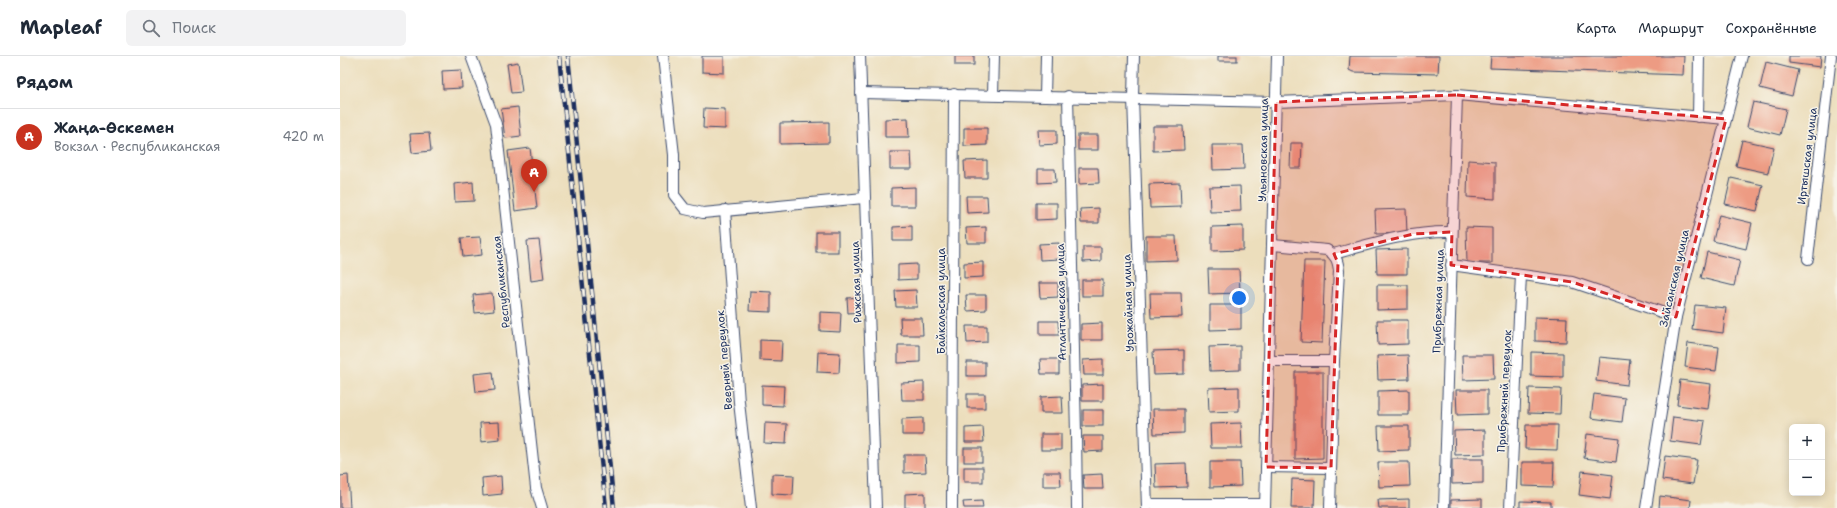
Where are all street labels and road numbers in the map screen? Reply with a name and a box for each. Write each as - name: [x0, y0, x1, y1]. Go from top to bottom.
- street label: Ульяновская улица: [1255, 98, 1272, 202]
- street label: Иртышская улица: [1794, 106, 1821, 205]
- street label: Зайсанская улица: [1656, 228, 1693, 328]
- street label: Республиканская: [489, 235, 514, 329]
- street label: Рижская улица: [848, 240, 865, 323]
- street label: Атлантическая улица: [1053, 243, 1070, 361]
- street label: Байкальская улица: [934, 248, 949, 354]
- street label: Прибрежная улица: [1429, 249, 1448, 353]
- street label: Урожайная улица: [1119, 254, 1138, 352]
- street label: Веерный переулок: [713, 309, 736, 410]
- street label: Прибрежный переулок: [1494, 329, 1515, 453]

